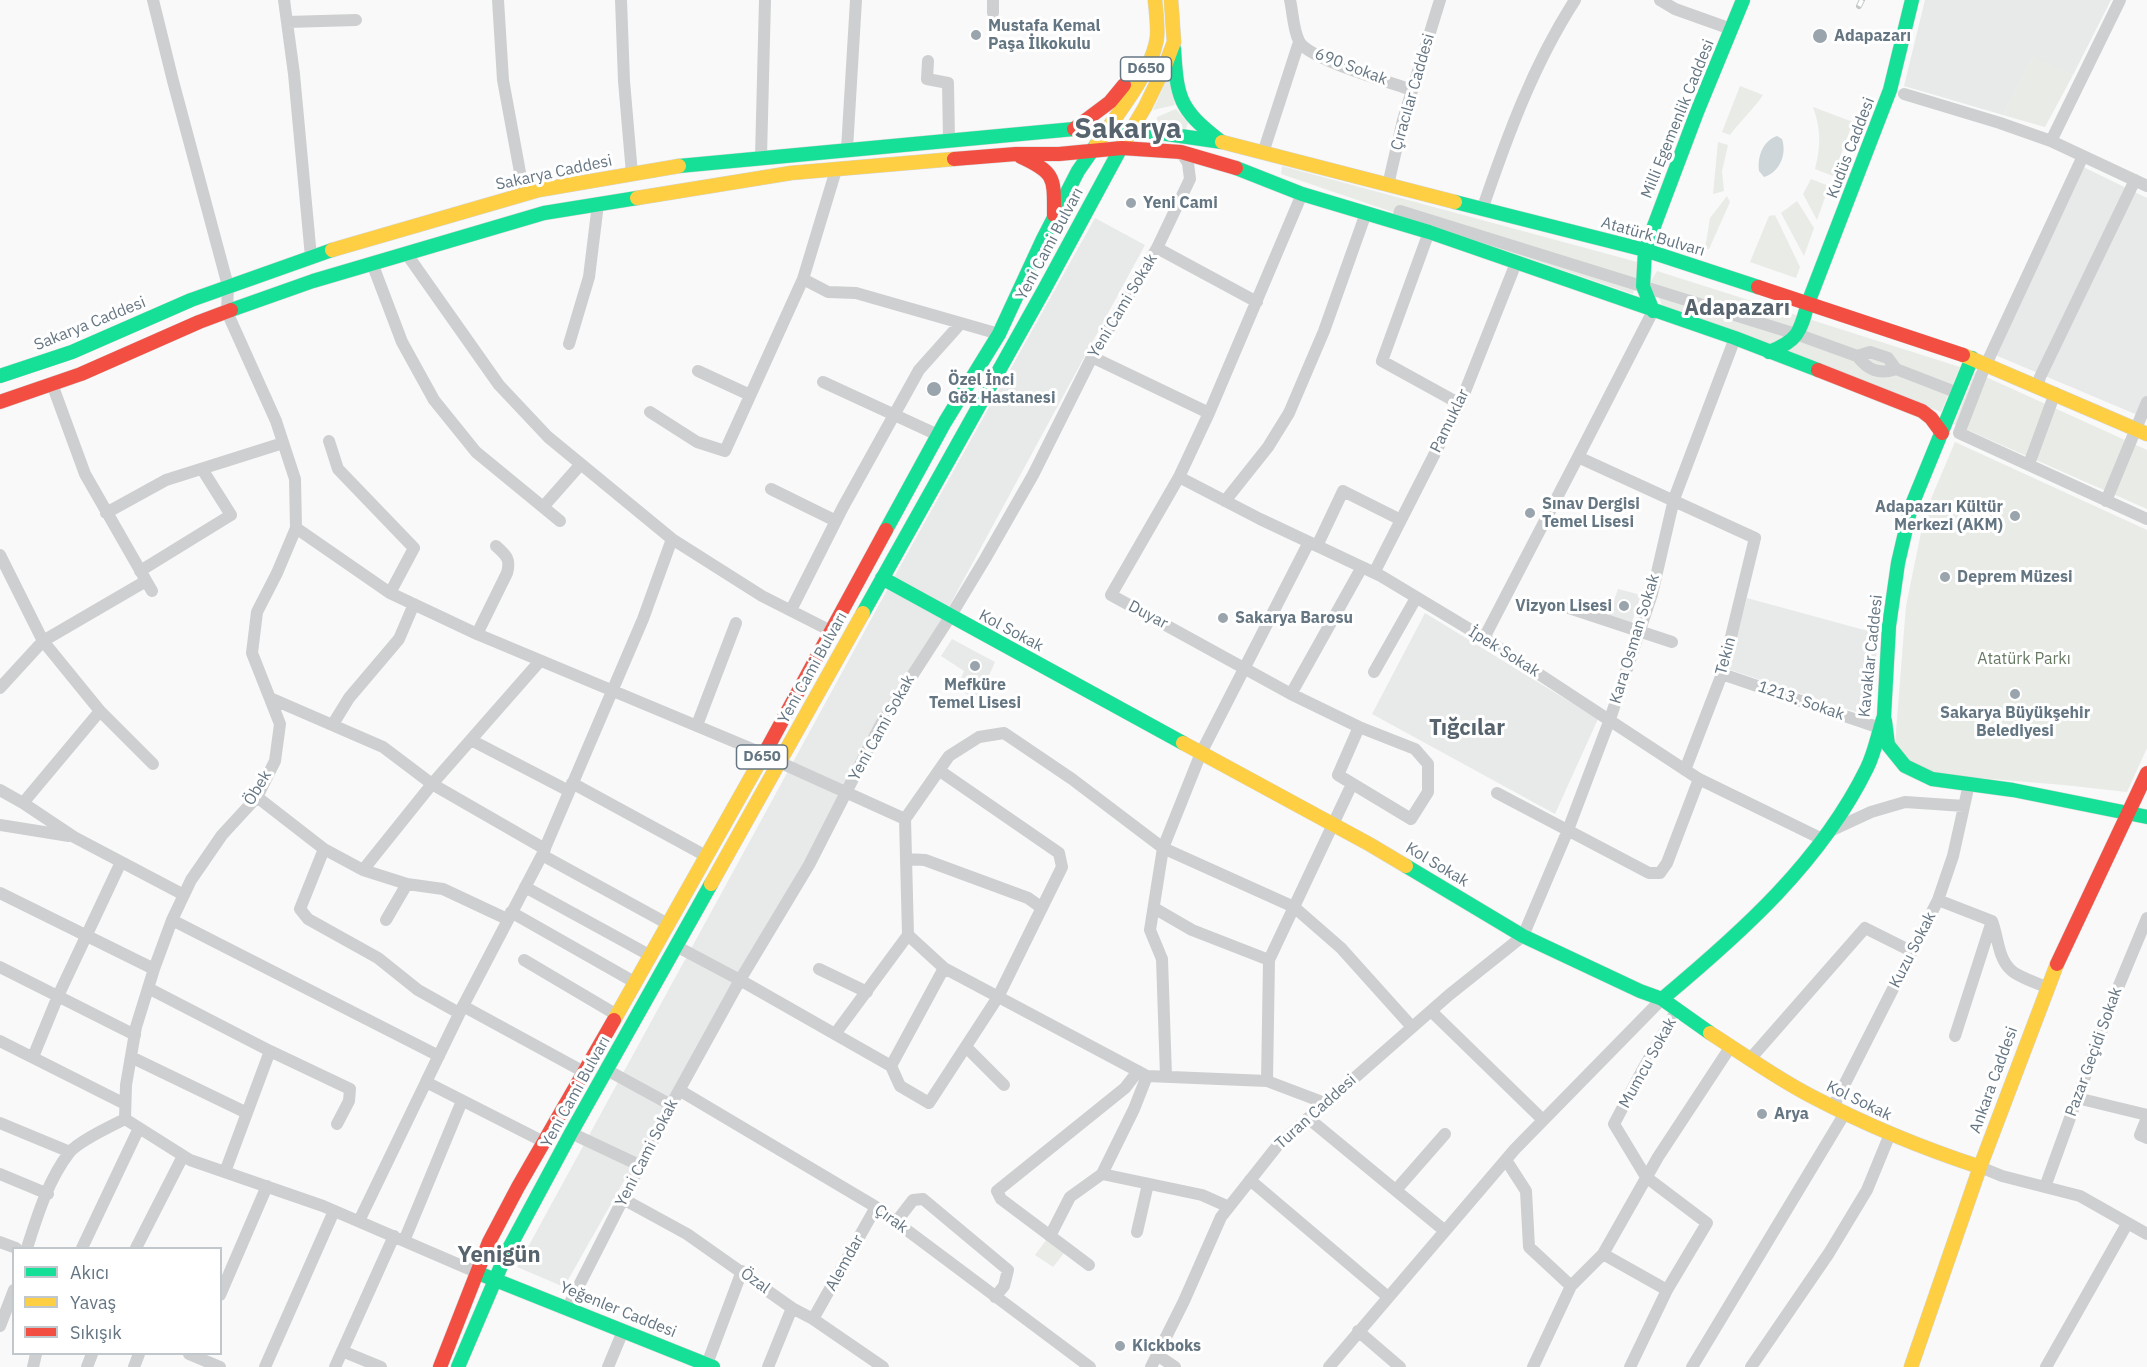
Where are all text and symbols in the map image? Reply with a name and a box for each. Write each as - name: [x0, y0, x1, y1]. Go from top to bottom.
- place label: Mustafa Kemal Paşa İlkokulu: [988, 16, 1100, 54]
- place label: Adapazarı: [1834, 26, 1911, 46]
- marker: Adapazarı: [1811, 27, 1829, 45]
- marker: Mustafa Kemal Paşa İlkokulu: [969, 28, 983, 42]
- street label: Çıracılar Caddesi: [1387, 31, 1439, 153]
- street label: Milli Egemenlik Caddesi: [1637, 37, 1719, 201]
- street label: 690 Sokak: [1312, 44, 1390, 90]
- road number: D650: [1120, 57, 1172, 81]
- street label: Kudüs Caddesi: [1823, 95, 1879, 201]
- district label: Sakarya: [1074, 113, 1182, 147]
- street label: Sakarya Caddesi: [494, 151, 614, 195]
- street label: Yeni Cami Bulvarı: [1012, 185, 1088, 303]
- place label: Yeni Cami: [1143, 193, 1218, 213]
- marker: Yeni Cami: [1124, 196, 1138, 210]
- street label: Atatürk Bulvarı: [1599, 213, 1707, 261]
- street label: Yeni Cami Sokak: [1084, 250, 1162, 362]
- street label: Sakarya Caddesi: [31, 293, 149, 355]
- district label: Adapazarı: [1684, 296, 1790, 322]
- place label: Özel İnci Göz Hastanesi: [948, 370, 1055, 408]
- marker: Özel İnci Göz Hastanesi: [925, 380, 943, 398]
- street label: Pamuklar: [1426, 386, 1474, 456]
- place label: Sınav Dergisi Temel Lisesi: [1542, 494, 1640, 532]
- place label: Adapazarı Kültür Merkezi (AKM): [1875, 497, 2003, 535]
- marker: Sınav Dergisi Temel Lisesi: [1523, 506, 1537, 520]
- marker: Adapazarı Kültür Merkezi (AKM): [2008, 509, 2022, 523]
- place label: Deprem Müzesi: [1957, 567, 2073, 587]
- marker: Deprem Müzesi: [1938, 570, 1952, 584]
- street label: Kara Osman Sokak: [1606, 572, 1664, 706]
- street label: Kavaklar Caddesi: [1855, 594, 1887, 718]
- place label: Vizyon Lisesi: [1515, 596, 1612, 616]
- street label: Duyar: [1125, 597, 1171, 633]
- marker: Vizyon Lisesi: [1617, 599, 1631, 613]
- street label: Kol Sokak: [975, 606, 1047, 656]
- place label: Sakarya Barosu: [1235, 608, 1353, 628]
- street label: Yeni Cami Bulvarı: [774, 609, 852, 727]
- marker: Sakarya Barosu: [1216, 611, 1230, 625]
- street label: İpek Sokak: [1465, 623, 1543, 681]
- street label: Tekin: [1712, 635, 1740, 677]
- park label: Atatürk Parkı: [1977, 649, 2071, 669]
- marker: Mefküre Temel Lisesi: [968, 659, 982, 673]
- street label: Yeni Cami Sokak: [845, 672, 919, 784]
- place label: Mefküre Temel Lisesi: [929, 675, 1021, 713]
- street label: 1213. Sokak: [1755, 677, 1847, 725]
- marker: Sakarya Büyükşehir Belediyesi: [2008, 687, 2022, 701]
- place label: Sakarya Büyükşehir Belediyesi: [1940, 703, 2090, 741]
- district label: Tığcılar: [1429, 716, 1505, 742]
- road number: D650: [736, 745, 788, 769]
- street label: Öbek: [240, 767, 276, 809]
- street label: Kol Sokak: [1402, 839, 1472, 891]
- street label: Kuzu Sokak: [1886, 909, 1940, 991]
- street label: Pazar Geçidi Sokak: [2062, 985, 2126, 1119]
- street label: Mumcu Sokak: [1615, 1014, 1681, 1112]
- street label: Ankara Caddesi: [1966, 1024, 2022, 1136]
- street label: Yeni Cami Bulvarı: [537, 1033, 615, 1151]
- street label: Turan Caddesi: [1272, 1071, 1360, 1153]
- street label: Kol Sokak: [1823, 1077, 1895, 1125]
- street label: Yeni Cami Sokak: [612, 1096, 682, 1210]
- place label: Arya: [1774, 1104, 1809, 1124]
- marker: Arya: [1755, 1107, 1769, 1121]
- street label: Çırak: [871, 1200, 911, 1238]
- street label: Alemdar: [822, 1232, 868, 1294]
- district label: Yenigün: [457, 1243, 541, 1269]
- legend: [12, 1247, 222, 1355]
- text: Akıcı: [70, 1261, 109, 1284]
- street label: Özal: [737, 1264, 773, 1298]
- street label: Yeğenler Caddesi: [557, 1278, 679, 1342]
- text: Yavaş: [70, 1291, 116, 1314]
- text: Sıkışık: [70, 1321, 122, 1344]
- place label: Kickboks: [1132, 1336, 1201, 1356]
- marker: Kickboks: [1113, 1339, 1127, 1353]

